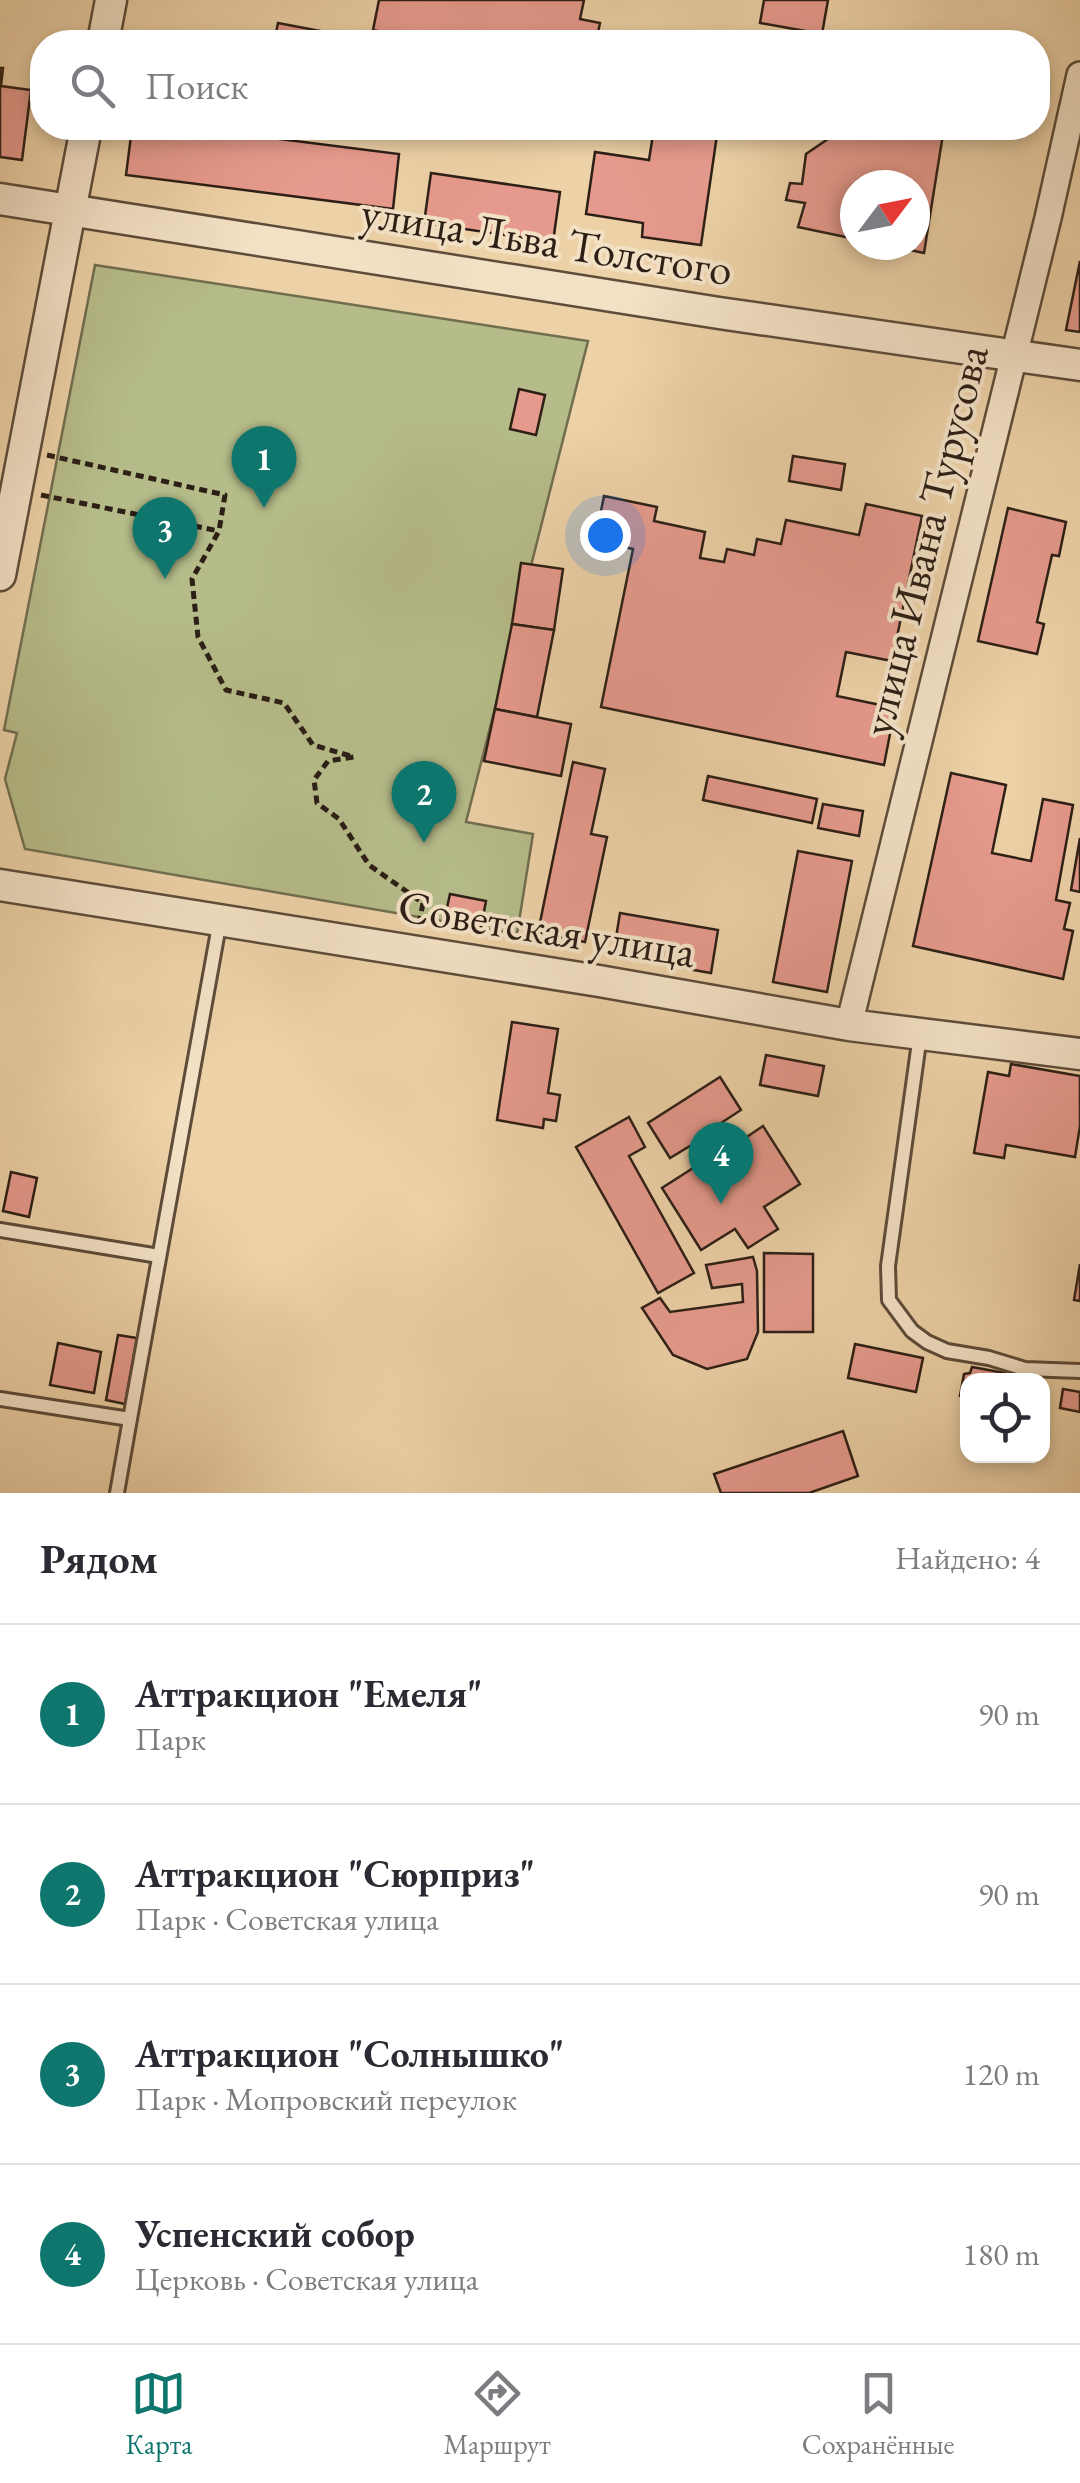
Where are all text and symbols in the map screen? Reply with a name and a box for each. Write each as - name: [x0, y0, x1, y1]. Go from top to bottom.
- search box: [30, 30, 1050, 140]
- icon: search: [65, 58, 120, 113]
- text: Поиск: [145, 61, 248, 110]
- north arrow: [840, 170, 930, 260]
- street label: улица Льва Толстого: [357, 182, 737, 298]
- street label: улица Ивана Турусова: [847, 339, 1001, 741]
- pin: 1: [232, 426, 296, 508]
- pin: 3: [132, 496, 198, 579]
- your location: [580, 510, 631, 561]
- pin: 2: [392, 760, 456, 843]
- street label: Советская улица: [394, 876, 700, 980]
- pin: 4: [688, 1122, 754, 1204]
- map controls: [960, 1373, 1050, 1463]
- button: locate: [960, 1373, 1050, 1463]
- text: Рядом: [40, 1531, 158, 1586]
- text: Найдено: 4: [895, 1537, 1040, 1579]
- text: Аттракцион "Емеля": [135, 1669, 482, 1718]
- text: 1: [64, 1693, 81, 1735]
- text: 90 m: [978, 1693, 1040, 1735]
- text: Парк: [135, 1718, 206, 1760]
- text: Аттракцион "Сюрприз": [135, 1849, 535, 1898]
- text: 2: [64, 1873, 81, 1915]
- text: 90 m: [978, 1873, 1040, 1915]
- text: Парк · Советская улица: [135, 1898, 439, 1940]
- text: Аттракцион "Солнышко": [135, 2029, 564, 2078]
- text: 3: [64, 2053, 81, 2095]
- text: 120 m: [963, 2053, 1040, 2095]
- text: Парк · Мопровский переулок: [135, 2078, 517, 2120]
- text: Успенский собор: [135, 2209, 415, 2258]
- text: 4: [64, 2233, 81, 2275]
- text: 180 m: [963, 2233, 1040, 2275]
- text: Церковь · Советская улица: [135, 2258, 478, 2300]
- tab: Карта: [126, 2366, 192, 2462]
- tab: Маршрут: [443, 2366, 551, 2462]
- tab: Сохранённые: [802, 2366, 954, 2462]

